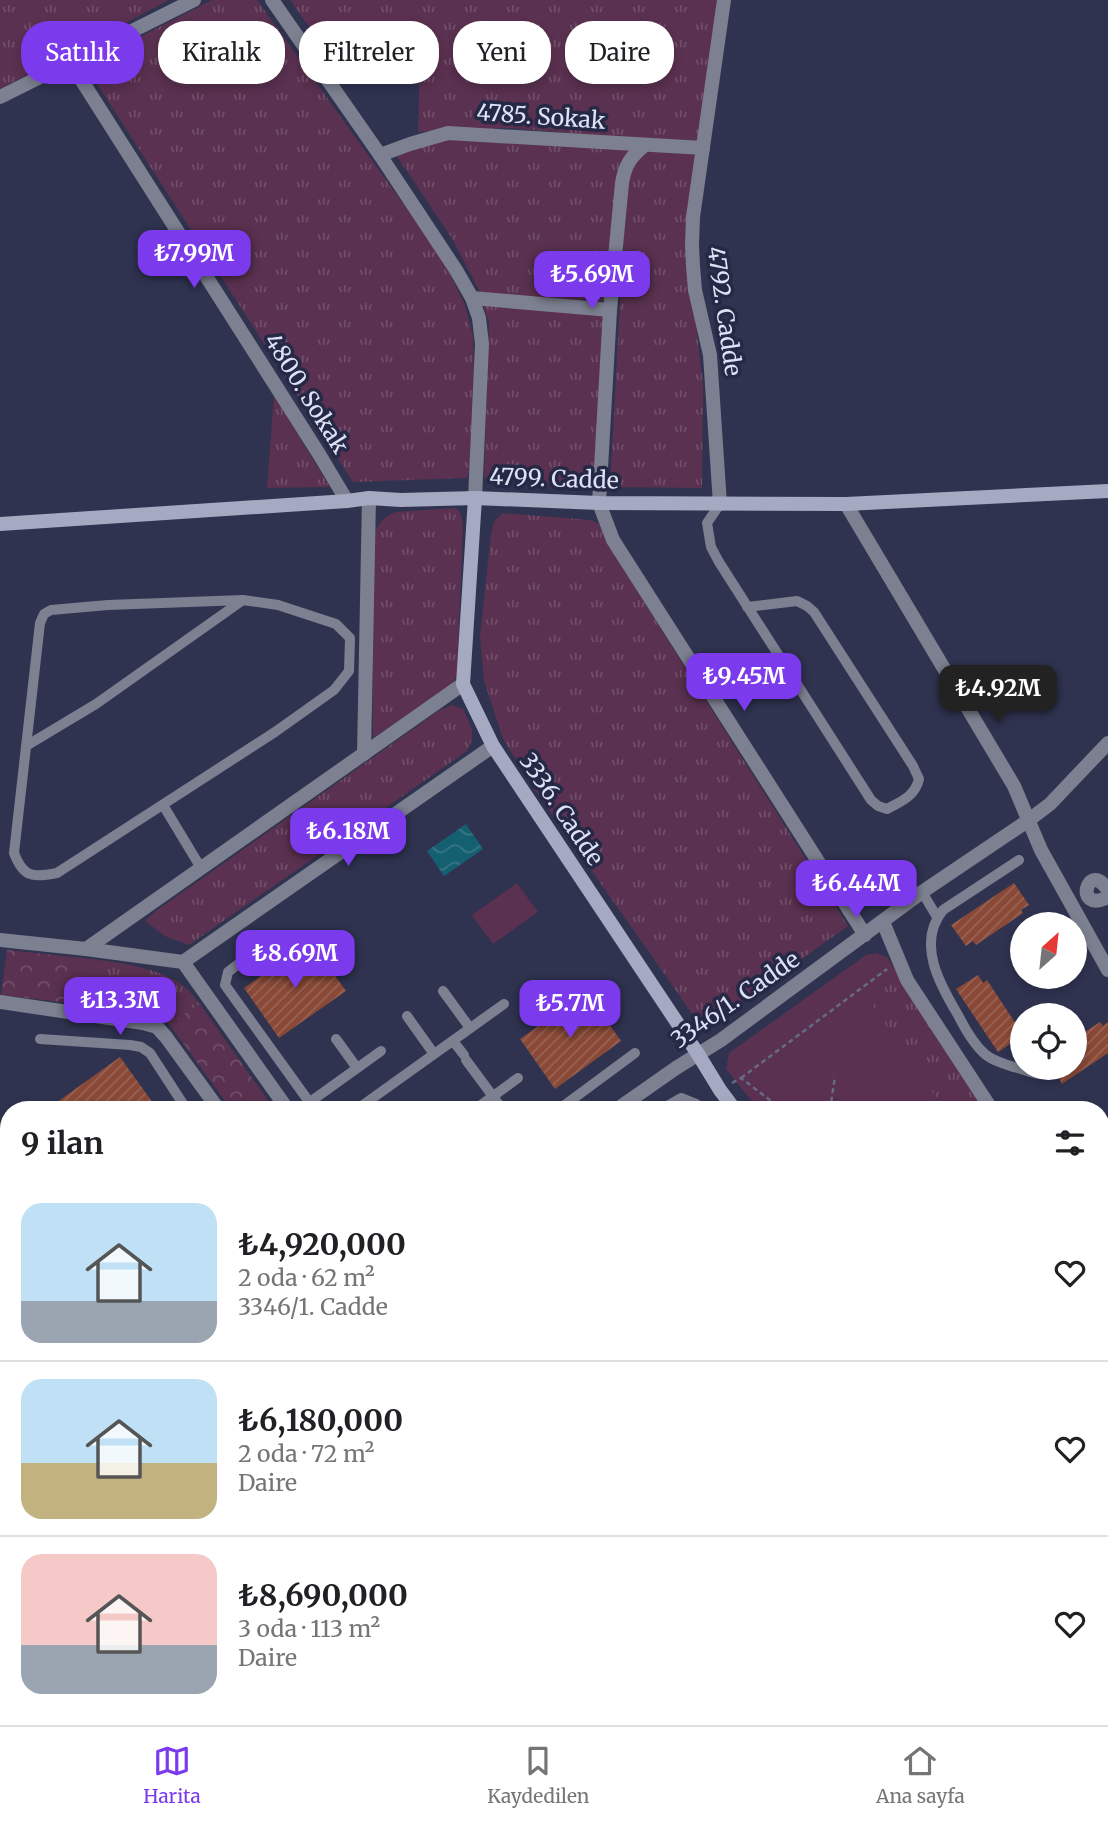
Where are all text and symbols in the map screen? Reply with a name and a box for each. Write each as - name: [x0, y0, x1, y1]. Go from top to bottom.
- chip: Satılık: [21, 21, 144, 84]
- chip: Kiralık: [158, 21, 285, 84]
- chip: Filtreler: [299, 21, 439, 84]
- chip: Yeni: [453, 21, 551, 84]
- chip: Daire: [565, 21, 674, 84]
- street label: 4785. Sokak: [476, 97, 607, 135]
- pin: ₺7.99M: [137, 230, 251, 290]
- text: ₺7.99M: [154, 238, 234, 267]
- street label: 4792. Cadde: [702, 244, 748, 378]
- pin: ₺5.69M: [535, 252, 649, 311]
- text: ₺5.69M: [550, 259, 634, 288]
- street label: 4800. Sokak: [259, 327, 356, 459]
- street label: 4799. Cadde: [489, 461, 619, 495]
- pin: ₺9.45M: [687, 654, 801, 713]
- text: ₺9.45M: [702, 661, 786, 690]
- pin: ₺4.92M: [941, 666, 1055, 725]
- text: ₺4.92M: [955, 673, 1041, 702]
- street label: 3336. Cadde: [514, 747, 610, 871]
- pin: ₺6.18M: [291, 808, 405, 868]
- text: ₺6.18M: [306, 816, 390, 845]
- pin: ₺6.44M: [799, 860, 913, 920]
- text: ₺6.44M: [812, 868, 900, 897]
- north arrow: [1010, 912, 1087, 989]
- map controls: [1010, 912, 1087, 1080]
- pin: ₺8.69M: [238, 930, 352, 990]
- text: ₺8.69M: [252, 938, 338, 967]
- street label: 3346/1. Cadde: [665, 944, 805, 1054]
- pin: ₺13.3M: [63, 978, 177, 1037]
- pin: ₺5.7M: [521, 981, 619, 1040]
- text: ₺13.3M: [80, 985, 160, 1014]
- text: ₺5.7M: [535, 988, 605, 1017]
- button: locate: [1010, 1003, 1087, 1080]
- text: 9 ilan: [21, 1124, 104, 1162]
- icon: filters: [1051, 1124, 1089, 1162]
- text: ₺4,920,000: [238, 1225, 406, 1263]
- icon: home: [77, 1231, 161, 1315]
- icon: heart: [1051, 1254, 1089, 1292]
- text: 2 oda · 62 m²: [238, 1263, 375, 1292]
- text: 3346/1. Cadde: [238, 1292, 388, 1321]
- text: ₺6,180,000: [238, 1401, 403, 1439]
- icon: home: [77, 1407, 161, 1491]
- icon: heart: [1051, 1430, 1089, 1468]
- text: 2 oda · 72 m²: [238, 1439, 375, 1468]
- text: Daire: [238, 1468, 297, 1497]
- text: ₺8,690,000: [238, 1576, 408, 1614]
- icon: home: [77, 1582, 161, 1666]
- icon: heart: [1051, 1605, 1089, 1643]
- text: 3 oda · 113 m²: [238, 1614, 380, 1643]
- text: Daire: [238, 1643, 297, 1672]
- tab: Harita: [143, 1742, 201, 1808]
- tab: Kaydedilen: [487, 1742, 589, 1808]
- tab: Ana sayfa: [876, 1742, 965, 1808]

